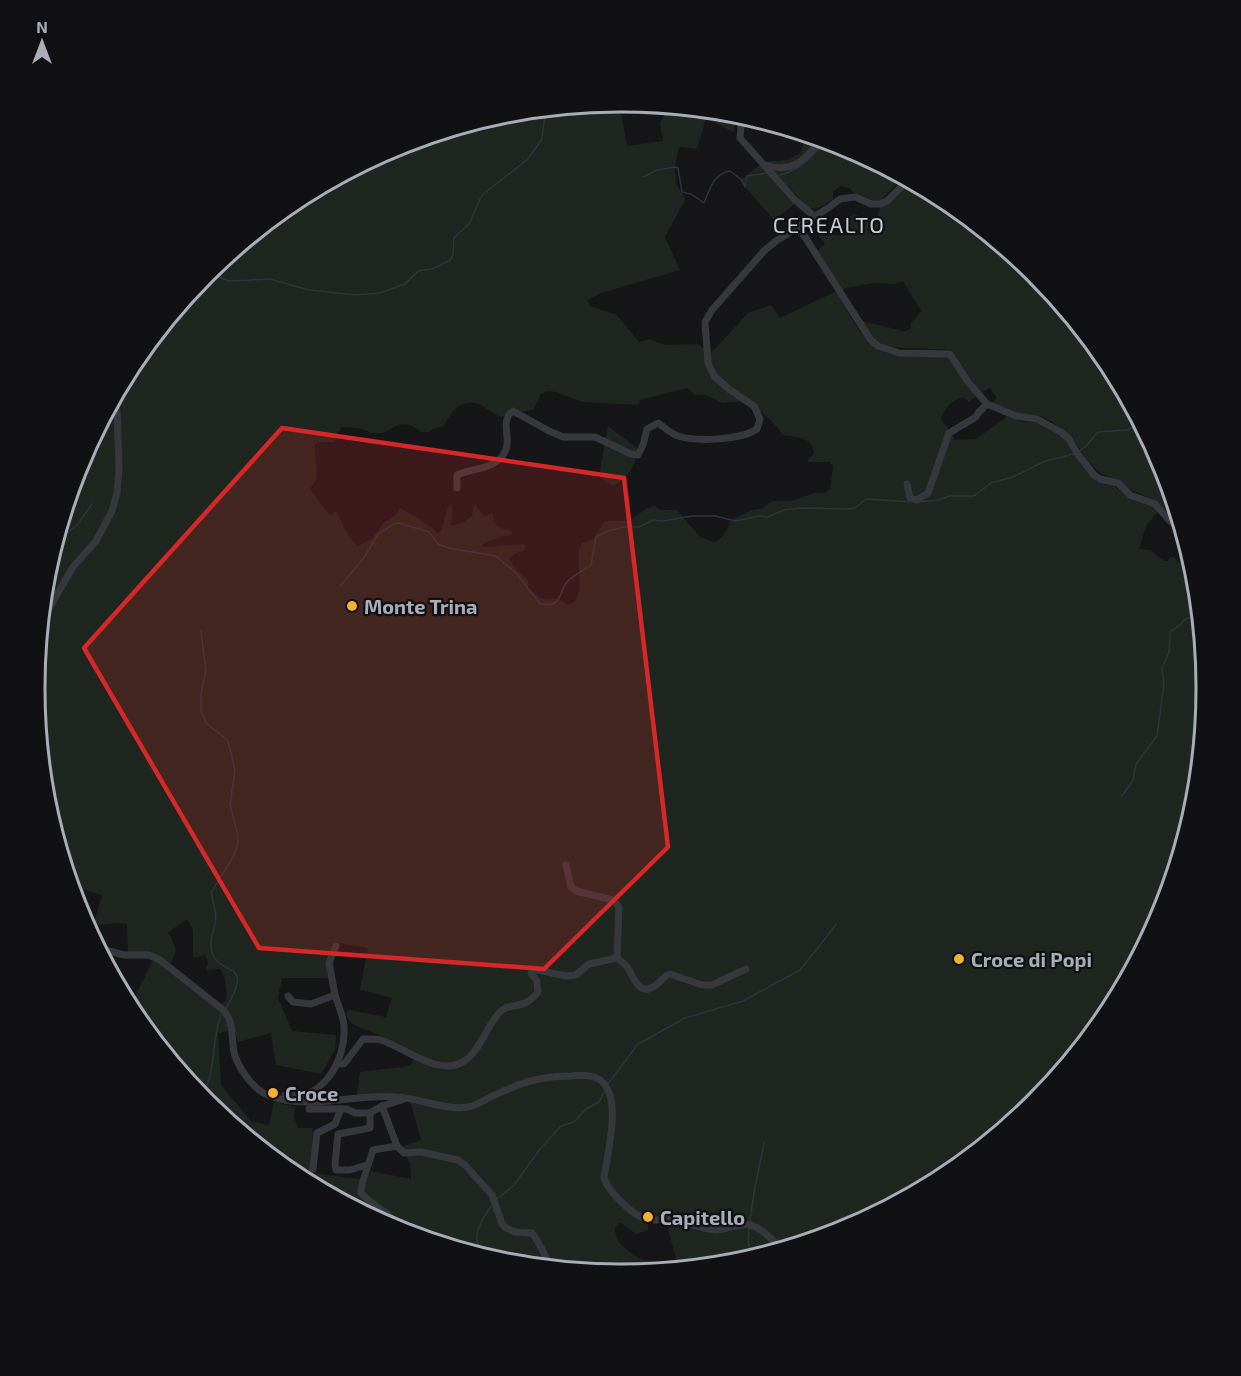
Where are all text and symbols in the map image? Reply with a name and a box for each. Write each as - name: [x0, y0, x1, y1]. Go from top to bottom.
- north arrow: [12, 12, 72, 72]
- text: N: [36, 17, 48, 36]
- district label: CEREALTO: [773, 211, 885, 237]
- place label: Monte Trina: [364, 594, 477, 618]
- marker: Monte Trina: [345, 599, 359, 613]
- place label: Croce di Popi: [971, 947, 1092, 971]
- marker: Croce di Popi: [952, 952, 966, 966]
- place label: Croce: [285, 1081, 338, 1105]
- marker: Croce: [266, 1086, 280, 1100]
- place label: Capitello: [660, 1205, 745, 1229]
- marker: Capitello: [641, 1210, 655, 1224]

